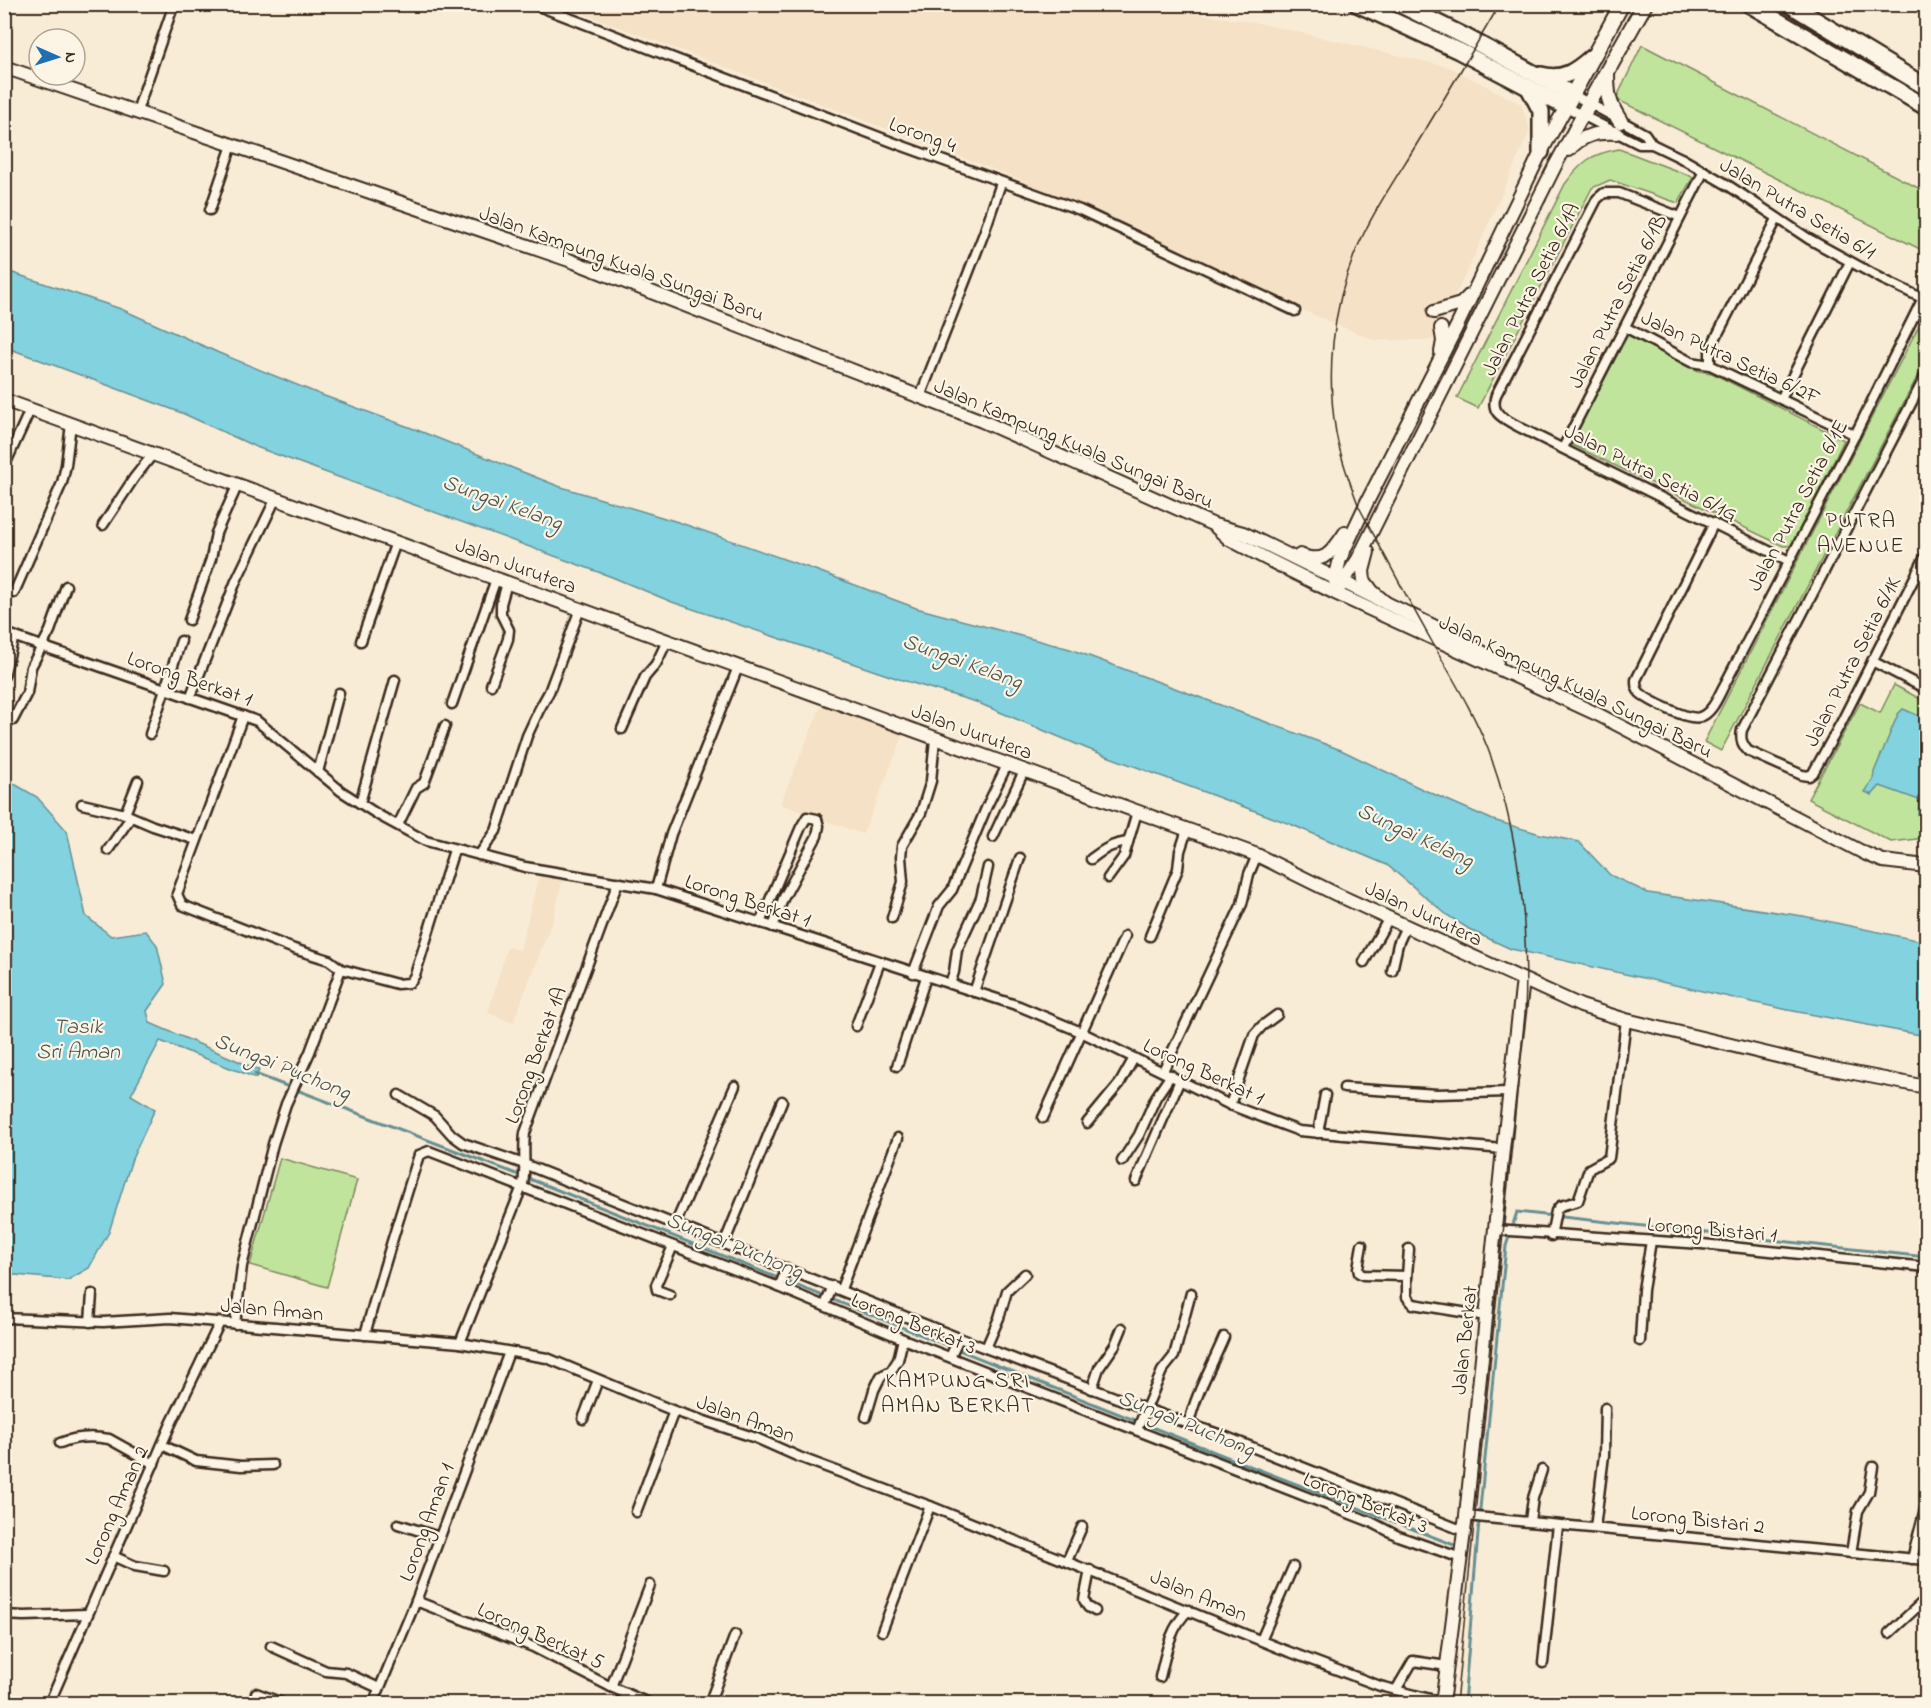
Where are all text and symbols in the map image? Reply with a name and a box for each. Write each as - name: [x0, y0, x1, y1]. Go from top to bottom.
- north arrow: [27, 27, 87, 87]
- text: N: [58, 52, 82, 64]
- street label: Lorong 4: [884, 110, 961, 164]
- street label: Jalan Putra Setia 6/1: [1713, 151, 1881, 269]
- street label: Jalan Putra Setia 6/1A: [1475, 198, 1588, 382]
- street label: Jalan Kampung Kuala Sungai Baru: [474, 199, 768, 332]
- street label: Jalan Putra Setia 6/1B: [1562, 210, 1676, 394]
- street label: Jalan Putra Setia 6/2F: [1635, 304, 1825, 414]
- street label: Jalan Kampung Kuala Sungai Baru: [928, 372, 1218, 519]
- street label: Jalan Putra Setia 6/1E: [1741, 415, 1857, 597]
- street label: Jalan Putra Setia 6/1G: [1558, 417, 1742, 530]
- water label: Sungai Kelang: [437, 467, 567, 541]
- district label: PUTRA AVENUE: [1817, 506, 1905, 563]
- street label: Jalan Jurutera: [451, 531, 580, 603]
- street label: Jalan Putra Setia 6/1K: [1798, 571, 1910, 752]
- street label: Jalan Kampung Kuala Sungai Baru: [1432, 608, 1717, 769]
- water label: Sungai Kelang: [897, 626, 1027, 700]
- street label: Lorong Berkat 1: [122, 644, 256, 717]
- street label: Jalan Jurutera: [907, 697, 1036, 769]
- water label: Sungai Kelang: [1351, 796, 1479, 878]
- street label: Lorong Berkat 1: [680, 867, 814, 938]
- street label: Jalan Jurutera: [1359, 874, 1487, 955]
- street label: Lorong Berkat 1A: [498, 983, 577, 1129]
- water label: Tasik Sri Aman: [36, 1012, 121, 1069]
- water label: Sungai Puchong: [209, 1026, 356, 1110]
- street label: Lorong Berkat 1: [1137, 1032, 1269, 1116]
- water label: Sungai Puchong: [661, 1205, 808, 1289]
- street label: Lorong Bistari 1: [1645, 1210, 1778, 1254]
- street label: Jalan Berkat: [1445, 1284, 1487, 1396]
- street label: Lorong Berkat 3: [845, 1286, 980, 1365]
- street label: Jalan Aman: [219, 1292, 324, 1330]
- district label: KAMPUNG SRI AMAN BERKAT: [881, 1366, 1035, 1423]
- water label: Sungai Puchong: [1113, 1383, 1260, 1467]
- street label: Jalan Aman: [692, 1388, 799, 1452]
- street label: Lorong Aman 2: [78, 1441, 159, 1571]
- street label: Lorong Aman 1: [393, 1459, 465, 1587]
- street label: Lorong Berkat 3: [1297, 1465, 1432, 1544]
- street label: Lorong Bistari 2: [1629, 1499, 1766, 1545]
- street label: Jalan Aman: [1145, 1563, 1251, 1631]
- street label: Lorong Berkat 5: [471, 1595, 608, 1680]

